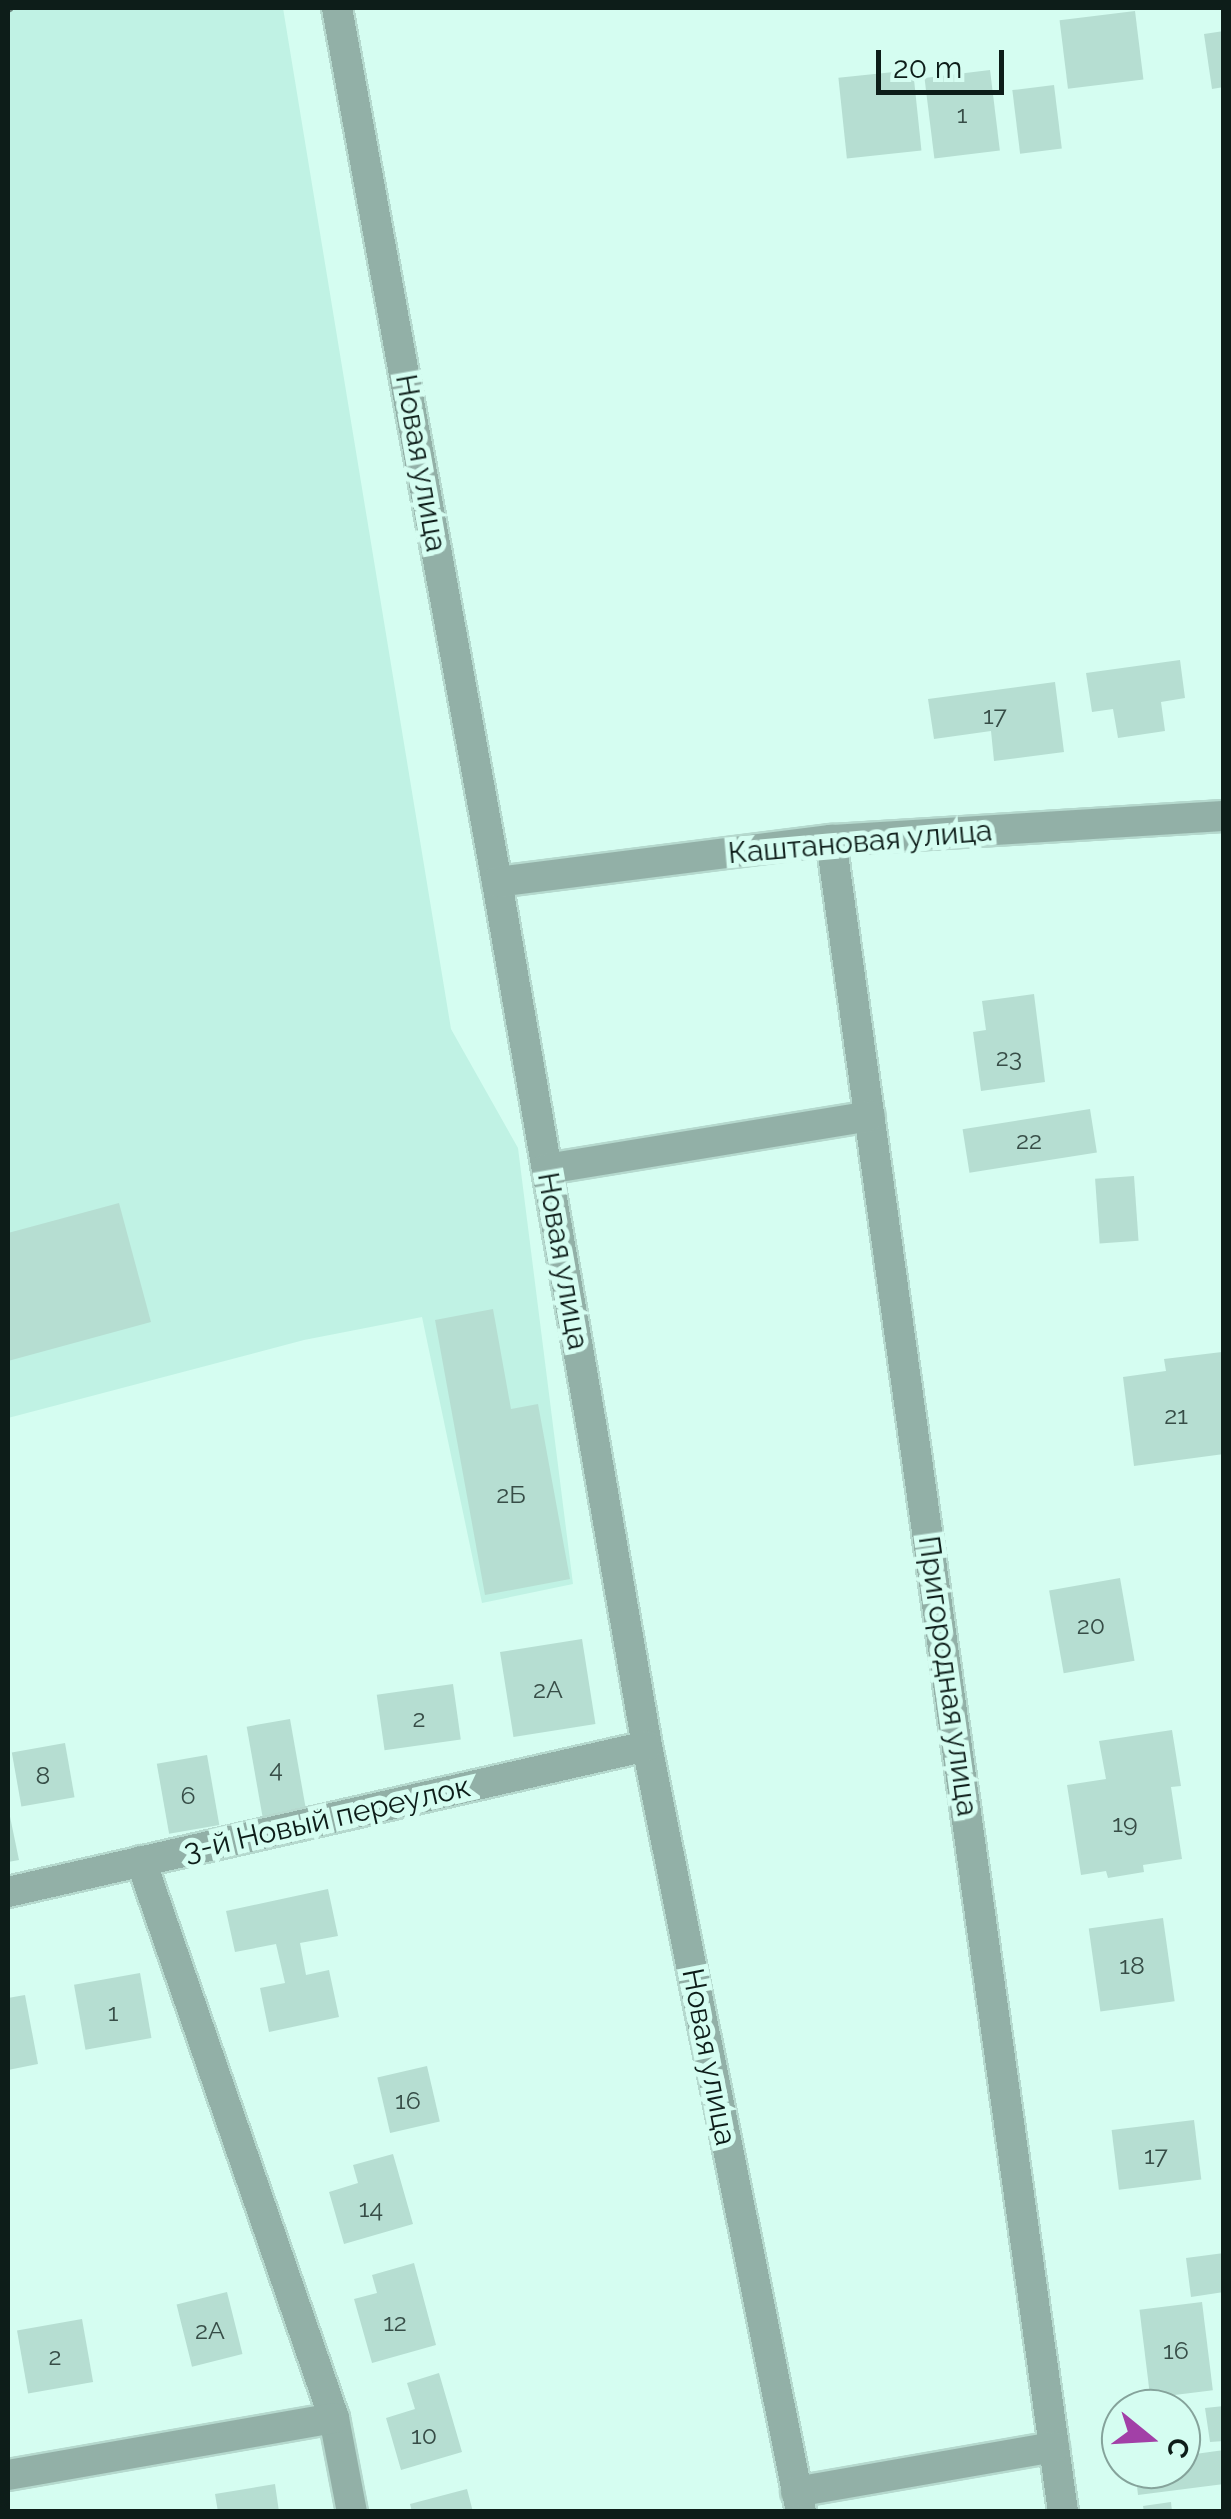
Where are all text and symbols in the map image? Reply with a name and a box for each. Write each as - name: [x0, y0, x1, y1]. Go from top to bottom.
- scale bar: [881, 30, 1008, 92]
- text: 20 m: [893, 50, 962, 85]
- house number: 1: [957, 99, 967, 129]
- street label: Новая улица: [388, 371, 454, 555]
- house number: 17: [983, 700, 1007, 730]
- street label: Каштановая улица: [726, 812, 994, 872]
- house number: 23: [996, 1042, 1022, 1072]
- house number: 22: [1016, 1125, 1042, 1155]
- street label: Новая улица: [530, 1169, 596, 1353]
- house number: 21: [1164, 1400, 1188, 1430]
- house number: 2Б: [496, 1479, 526, 1509]
- street label: Пригородная улица: [910, 1533, 986, 1819]
- house number: 20: [1077, 1610, 1105, 1640]
- house number: 2А: [533, 1674, 563, 1704]
- house number: 2: [412, 1703, 426, 1733]
- house number: 4: [269, 1753, 283, 1783]
- house number: 8: [36, 1760, 50, 1790]
- street label: 3-й Новый переулок: [180, 1769, 474, 1869]
- house number: 6: [180, 1780, 196, 1810]
- house number: 19: [1112, 1808, 1138, 1838]
- house number: 18: [1119, 1950, 1145, 1980]
- street label: Новая улица: [674, 1965, 744, 2149]
- house number: 1: [108, 1997, 118, 2027]
- house number: 16: [395, 2085, 421, 2115]
- house number: 17: [1144, 2140, 1168, 2170]
- house number: 14: [359, 2193, 383, 2223]
- house number: 12: [383, 2307, 407, 2337]
- house number: 2А: [195, 2315, 225, 2345]
- house number: 16: [1163, 2335, 1189, 2365]
- house number: 2: [48, 2341, 62, 2371]
- north arrow: [1101, 2389, 1201, 2489]
- house number: 10: [411, 2420, 437, 2450]
- text: С: [1159, 2434, 1197, 2462]

